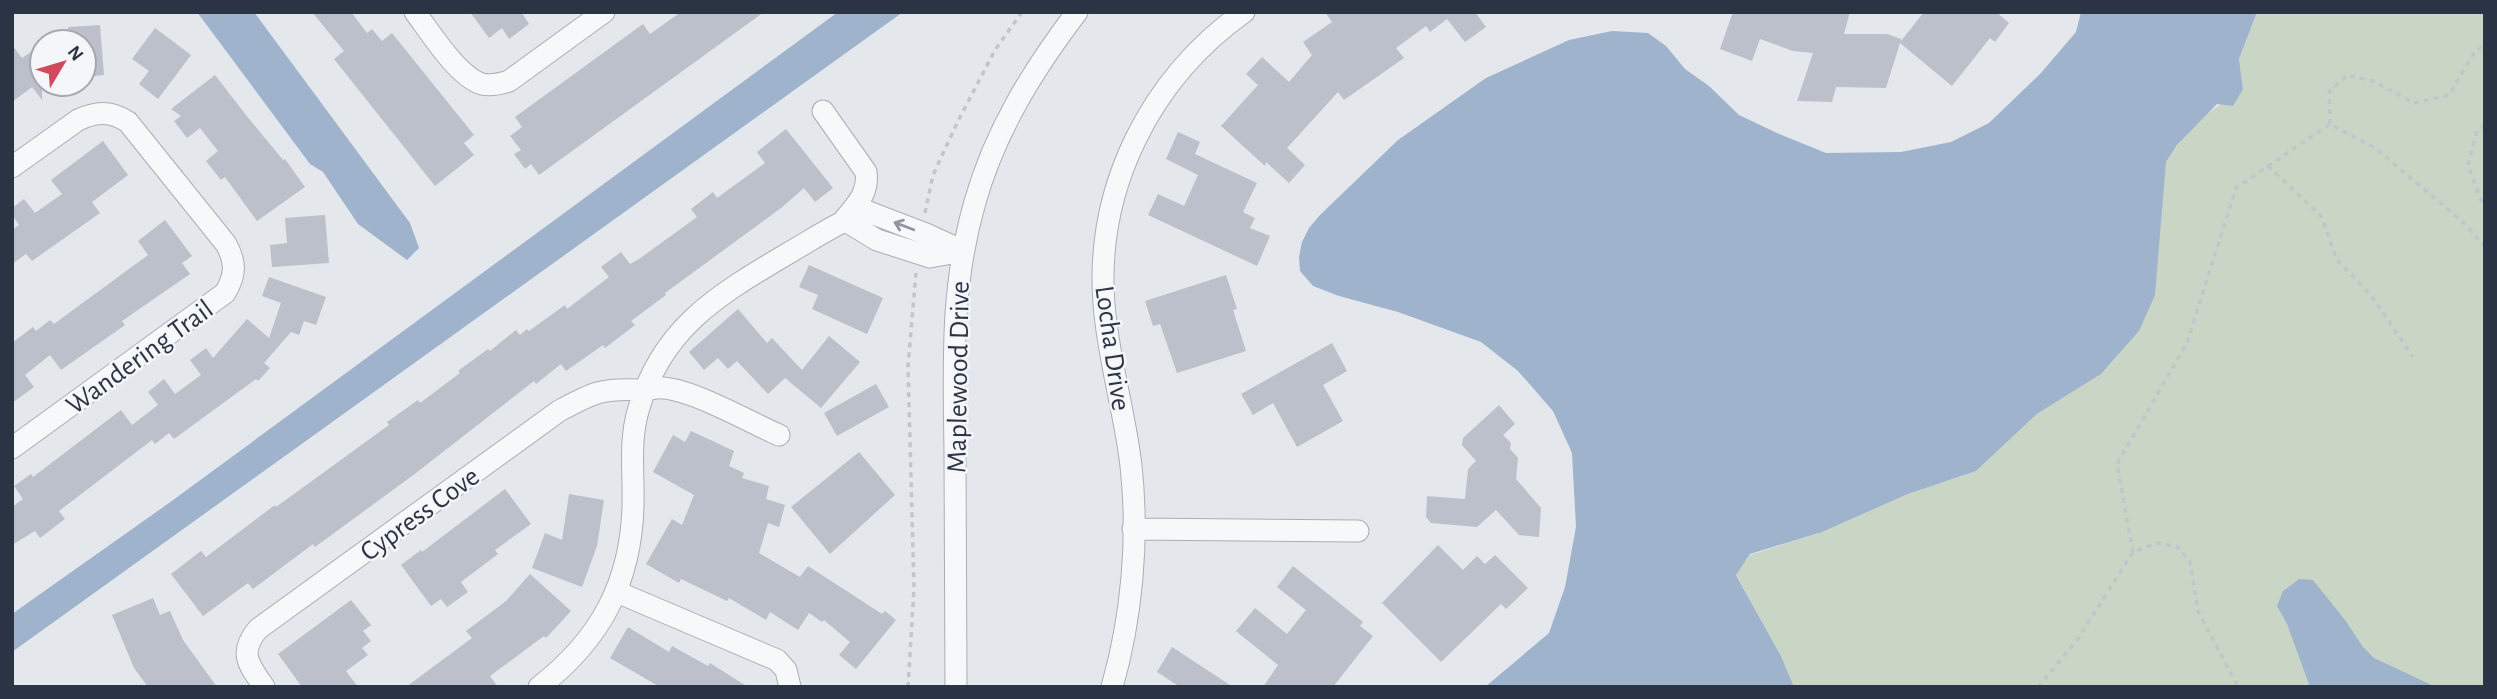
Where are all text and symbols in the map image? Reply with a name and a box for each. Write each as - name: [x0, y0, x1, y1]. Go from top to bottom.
- north arrow: [28, 28, 98, 98]
- text: N: [64, 42, 87, 65]
- one-way arrow: [894, 218, 916, 231]
- street label: Maplewood Drive: [943, 281, 975, 473]
- street label: Locha Drive: [1089, 284, 1135, 413]
- street label: Wandering Trail: [62, 295, 219, 420]
- street label: Cypress Cove: [356, 462, 485, 567]

